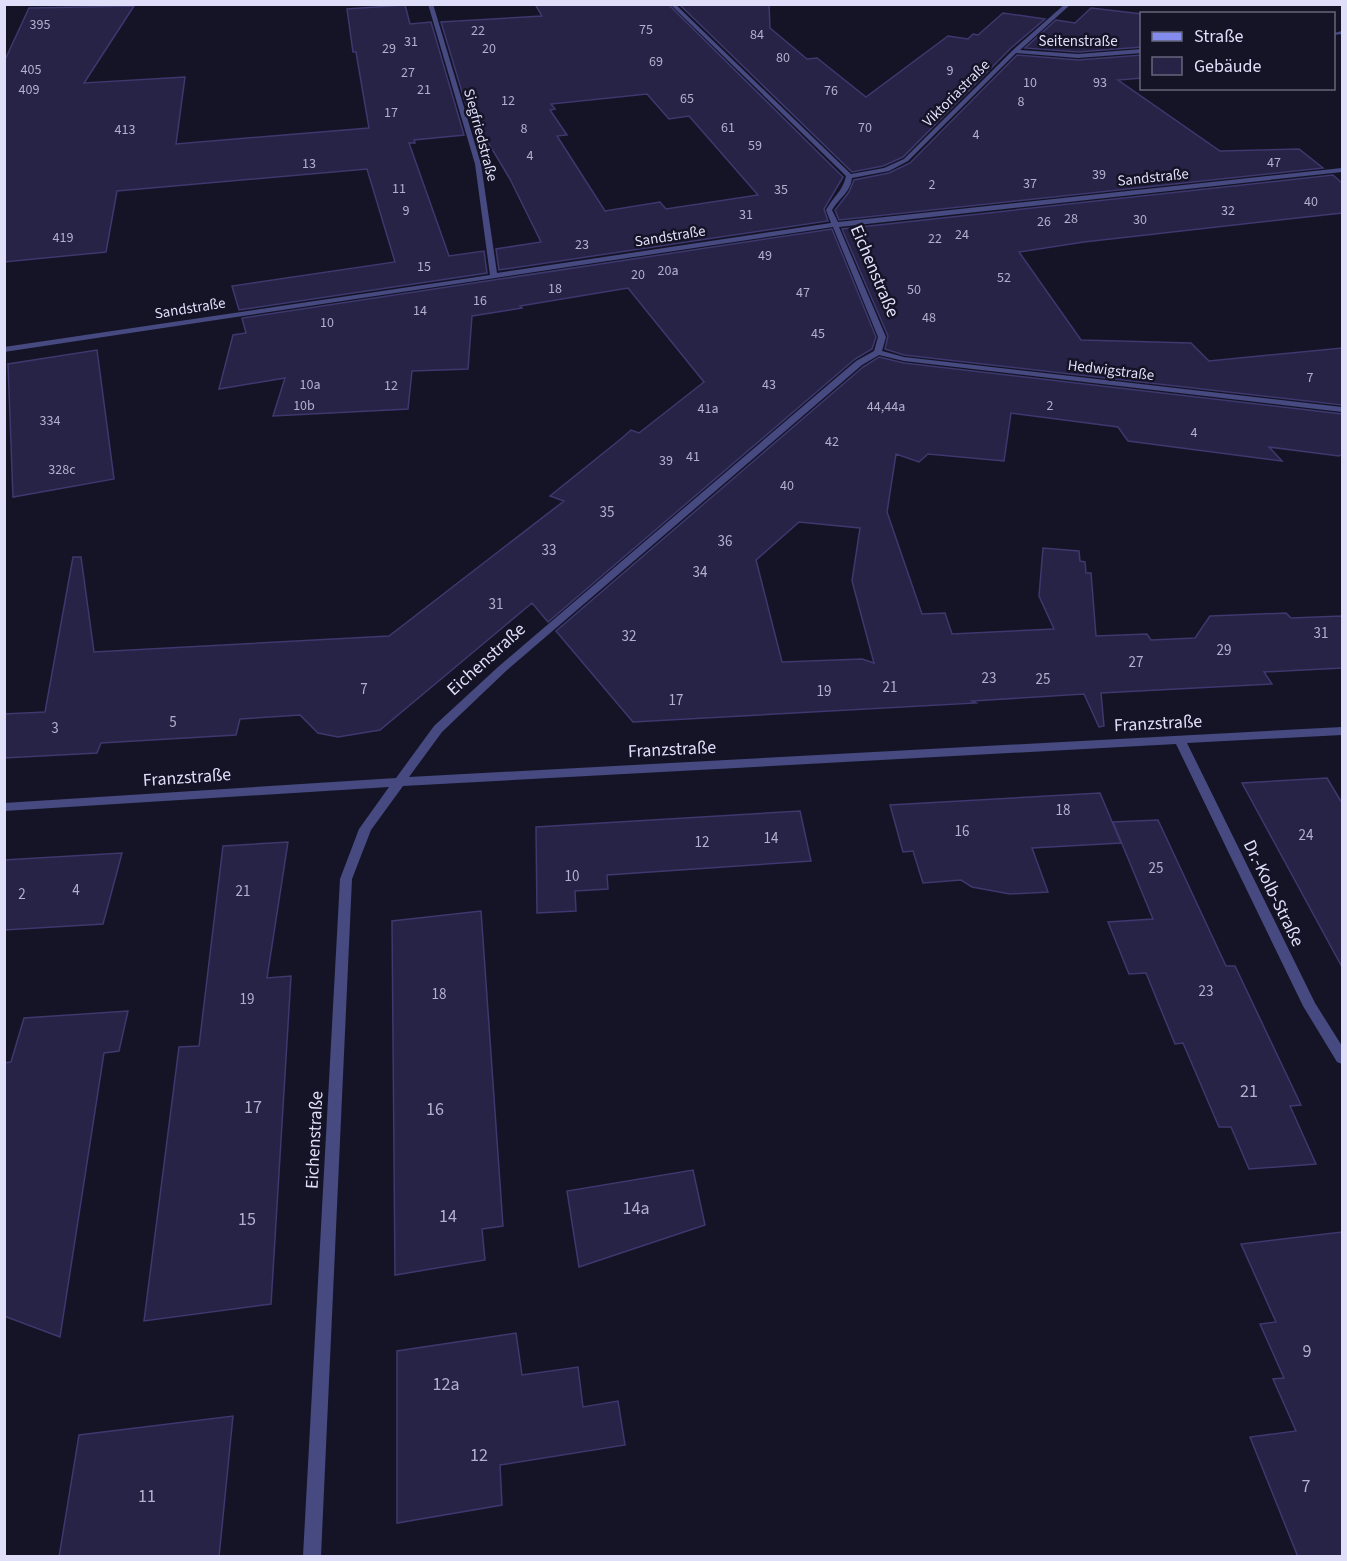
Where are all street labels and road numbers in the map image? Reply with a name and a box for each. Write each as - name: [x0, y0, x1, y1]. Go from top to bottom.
- street label: Seitenstraße: [1038, 31, 1118, 52]
- street label: Viktoriastraße: [918, 55, 995, 132]
- street label: Siegfriedstraße: [458, 86, 503, 184]
- street label: Sandstraße: [1116, 163, 1190, 192]
- street label: Sandstraße: [633, 221, 707, 252]
- street label: Eichenstraße: [844, 221, 905, 321]
- street label: Sandstraße: [153, 293, 227, 324]
- street label: Hedwigstraße: [1066, 355, 1155, 386]
- street label: Eichenstraße: [441, 617, 531, 702]
- street label: Franzstraße: [1113, 709, 1203, 738]
- street label: Franzstraße: [627, 735, 717, 764]
- street label: Franzstraße: [142, 762, 232, 793]
- street label: Dr.-Kolb-Straße: [1237, 836, 1310, 951]
- street label: Eichenstraße: [299, 1090, 330, 1190]

